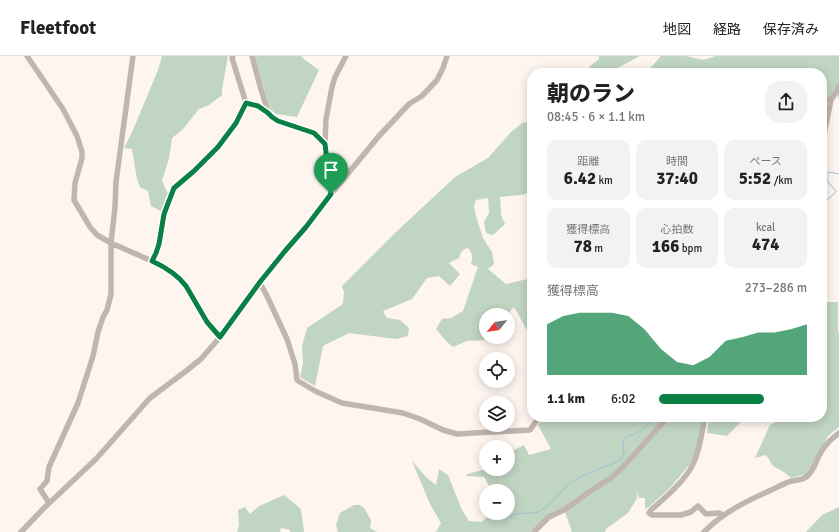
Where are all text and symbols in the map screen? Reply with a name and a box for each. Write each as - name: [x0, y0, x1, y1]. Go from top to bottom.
- text: Fleetfoot: [20, 16, 96, 40]
- text: 地図: [663, 21, 691, 38]
- text: 経路: [713, 21, 741, 38]
- text: 保存済み: [763, 21, 819, 38]
- text: 朝のラン: [547, 80, 635, 107]
- button: share: [765, 81, 807, 123]
- text: 08:45 · 6 × 1.1 km: [547, 109, 645, 125]
- pin: [314, 153, 348, 194]
- text: 距離: [577, 155, 599, 168]
- text: 時間: [666, 155, 688, 168]
- text: ペース: [749, 155, 782, 168]
- icon: arrive: [320, 159, 342, 181]
- text: 6.42: [564, 168, 596, 189]
- text: 37:40: [656, 168, 698, 189]
- text: 5:52: [739, 168, 771, 189]
- text: km: [596, 174, 613, 187]
- text: /km: [771, 174, 793, 187]
- text: kcal: [756, 221, 775, 234]
- text: 獲得標高: [566, 223, 610, 236]
- text: 心拍数: [660, 223, 693, 236]
- text: 474: [752, 234, 779, 255]
- text: 78: [574, 236, 592, 257]
- text: 166: [652, 236, 679, 257]
- text: m: [592, 242, 603, 255]
- text: bpm: [679, 242, 702, 255]
- text: 273–286 m: [745, 280, 807, 296]
- text: 獲得標高: [547, 283, 599, 299]
- north arrow: [479, 308, 515, 344]
- map controls: [479, 308, 515, 520]
- button: locate: [479, 352, 515, 388]
- text: 1.1 km: [547, 391, 585, 407]
- text: 6:02: [611, 391, 636, 407]
- button: layers: [479, 396, 515, 432]
- button: +: [479, 440, 515, 476]
- button: −: [479, 484, 515, 520]

